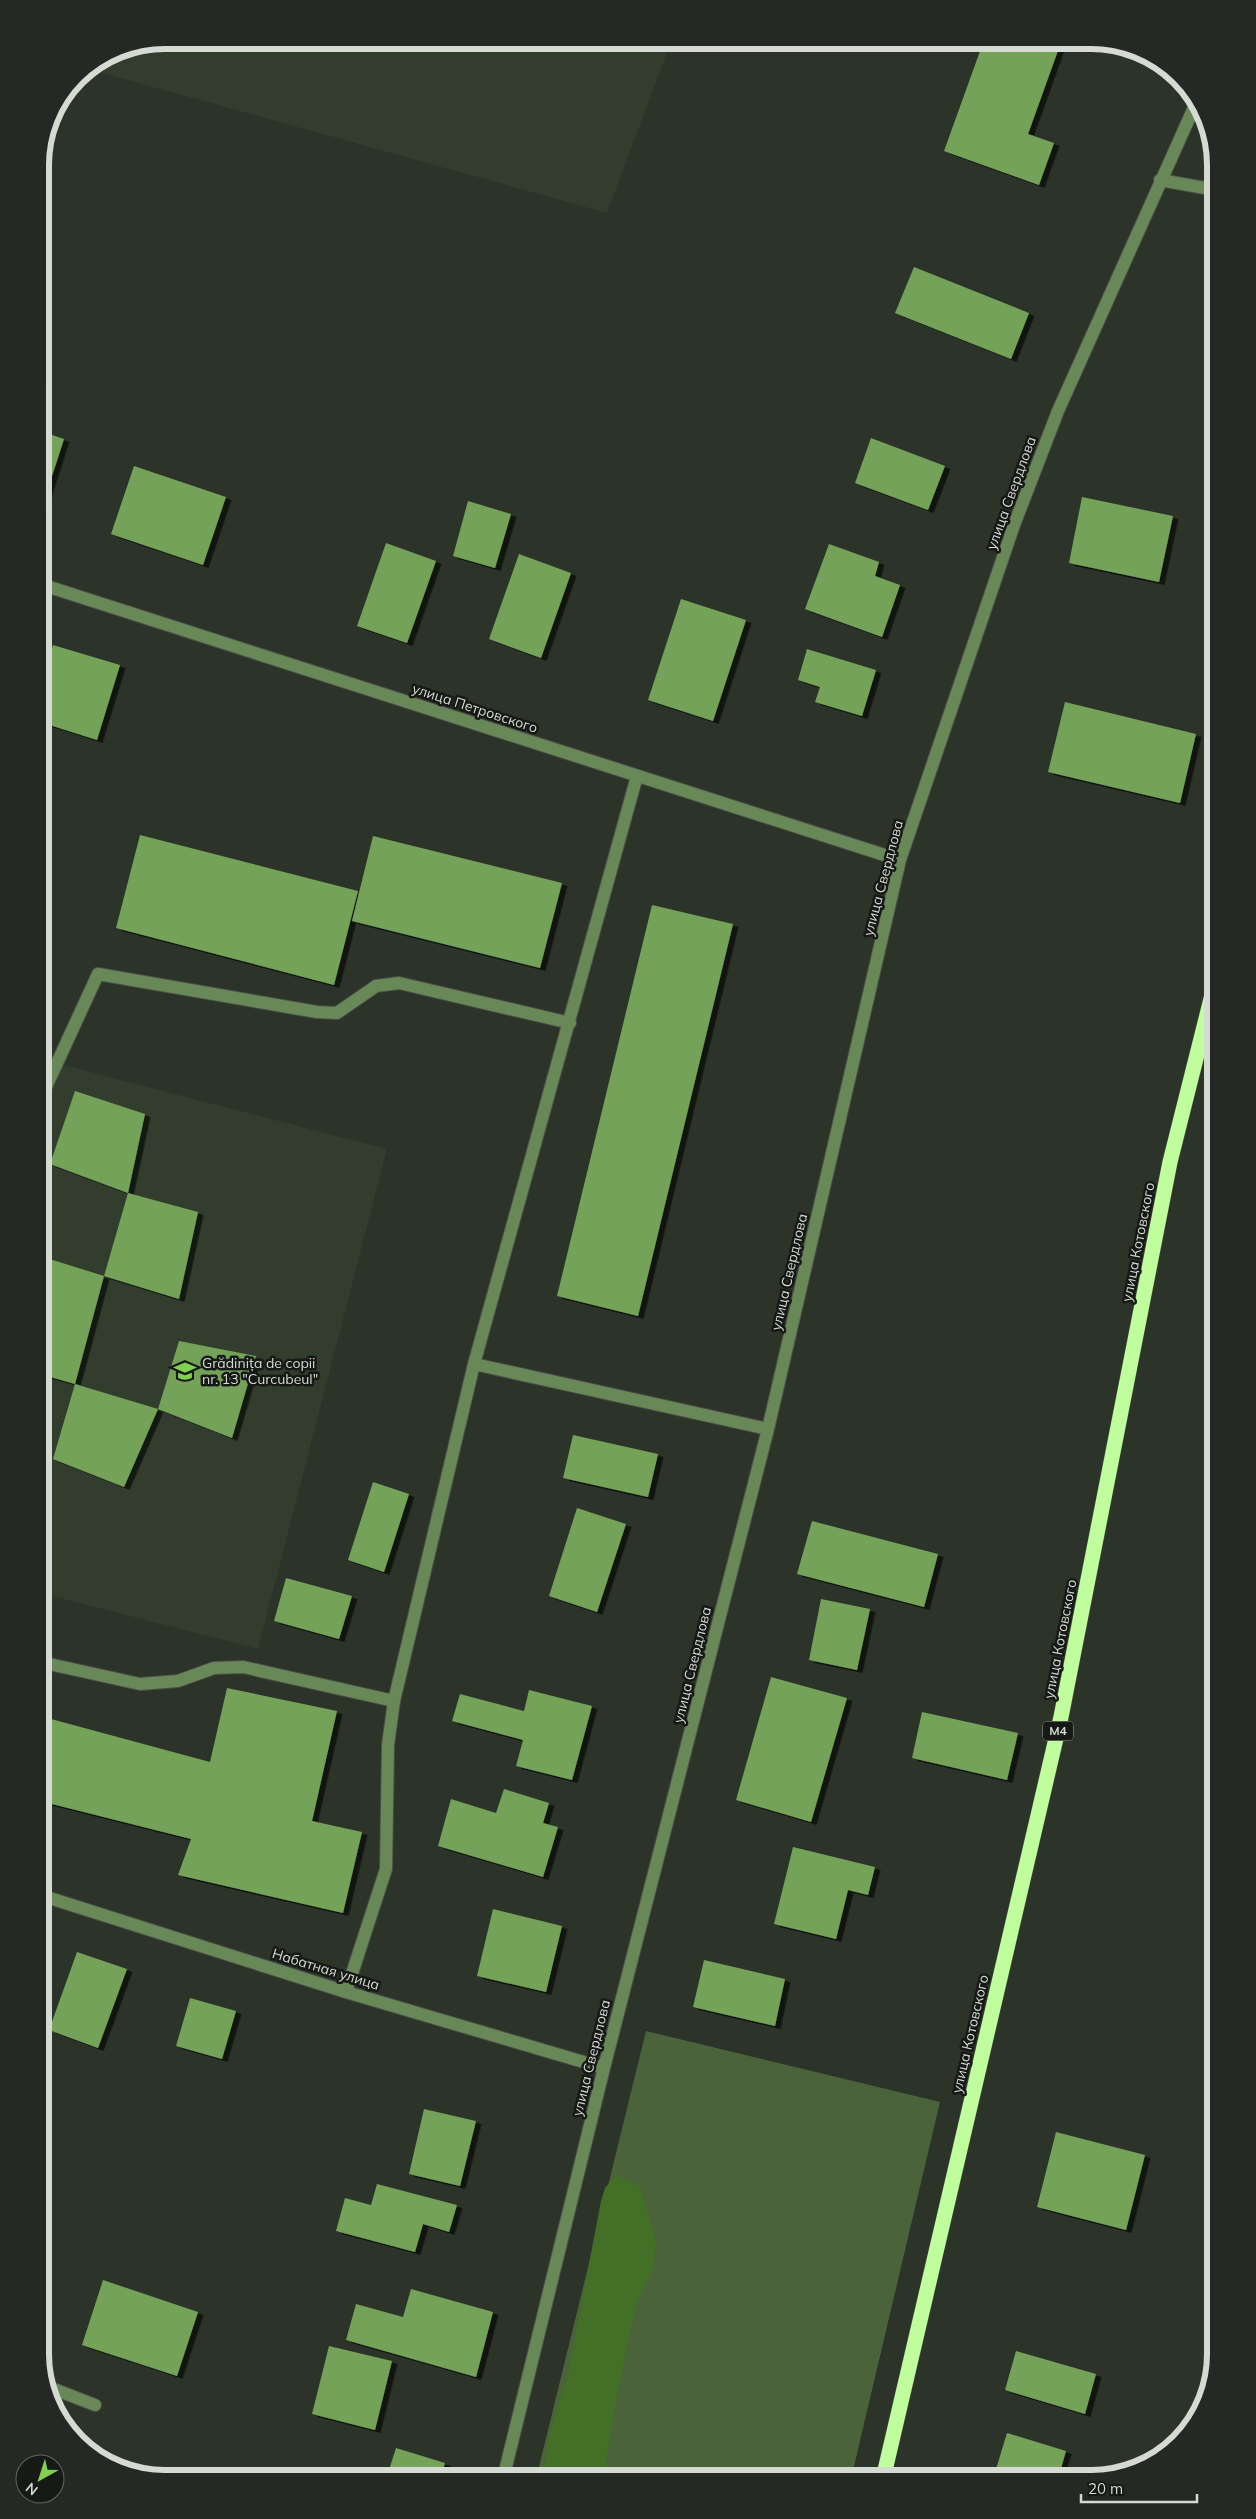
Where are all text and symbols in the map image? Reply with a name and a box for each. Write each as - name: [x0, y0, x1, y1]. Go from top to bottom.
- street label: улица Свердлова: [982, 434, 1040, 552]
- street label: улица Петровского: [410, 679, 540, 737]
- street label: улица Свердлова: [859, 818, 907, 938]
- street label: улица Котовского: [1118, 1181, 1158, 1303]
- street label: улица Свердлова: [767, 1212, 811, 1332]
- place label: Grădinița de copii nr. 13 "Curcubeul": [202, 1354, 318, 1388]
- school or university icon: Grădinița de copii nr. 13 "Curcubeul": [172, 1358, 198, 1384]
- street label: улица Котовского: [1040, 1578, 1080, 1700]
- street label: улица Свердлова: [669, 1605, 715, 1725]
- road number: M4: [1043, 1722, 1073, 1740]
- street label: Набатная улица: [270, 1944, 382, 1994]
- street label: улица Котовского: [948, 1973, 992, 2095]
- street label: улица Свердлова: [568, 1998, 614, 2118]
- north arrow: [15, 2454, 65, 2504]
- scale bar: [1081, 2472, 1197, 2504]
- text: N: [22, 2479, 42, 2499]
- text: 20 m: [1088, 2479, 1123, 2498]

